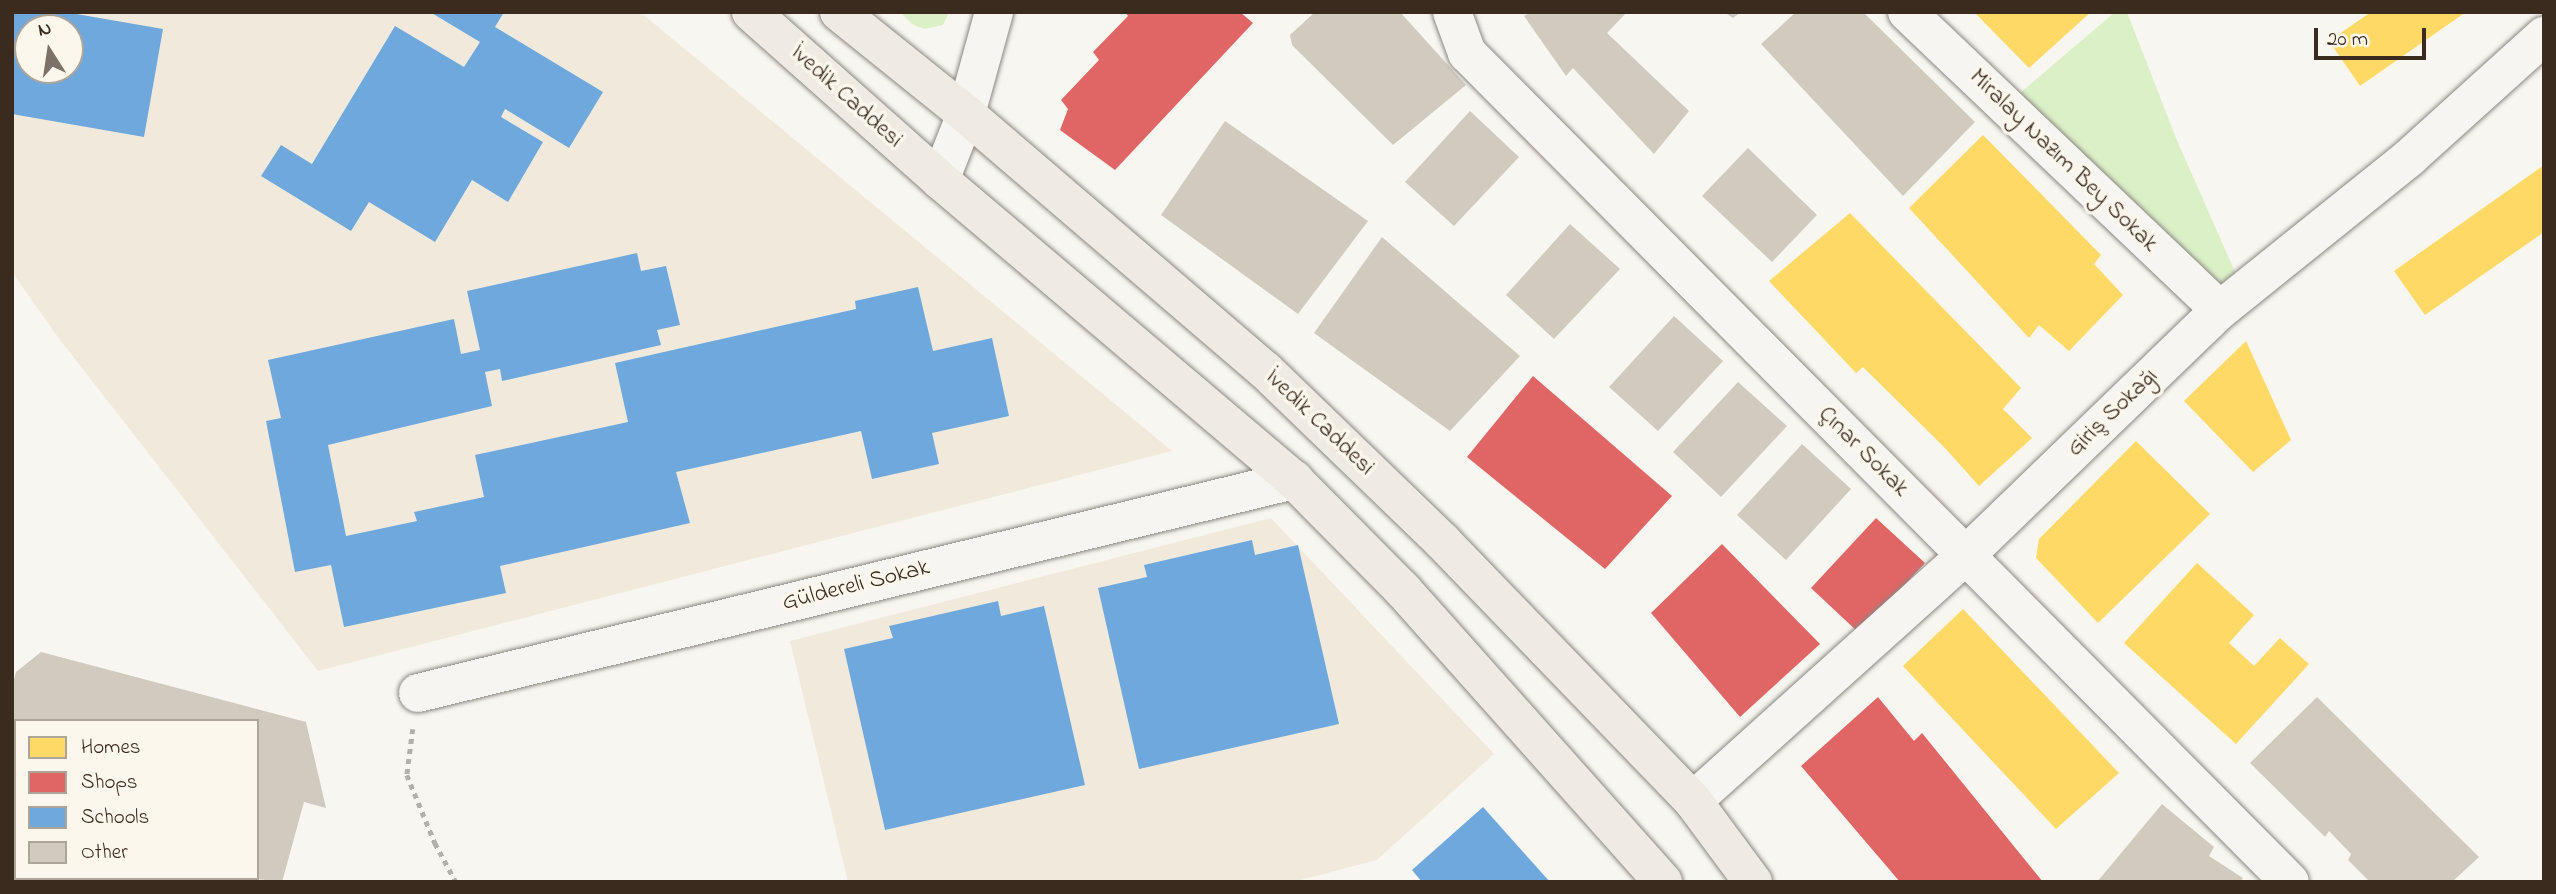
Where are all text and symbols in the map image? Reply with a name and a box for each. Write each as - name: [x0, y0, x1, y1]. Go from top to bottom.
- north arrow: [14, 14, 84, 84]
- scale bar: [2318, 14, 2430, 58]
- text: N: [36, 15, 54, 44]
- text: 20 m: [2327, 25, 2368, 55]
- street label: İvedik Caddesi: [784, 39, 908, 155]
- street label: Miralay Nazım Bey Sokak: [1963, 63, 2163, 259]
- street label: Giriş Sokağı: [2062, 363, 2164, 463]
- street label: İvedik Caddesi: [1258, 364, 1380, 482]
- street label: Çınar Sokak: [1811, 400, 1915, 504]
- street label: Güldereli Sokak: [779, 554, 933, 618]
- legend: [14, 719, 259, 880]
- text: Homes: [81, 733, 141, 763]
- text: Shops: [81, 768, 138, 798]
- text: Schools: [81, 803, 149, 833]
- text: Other: [81, 838, 128, 868]

